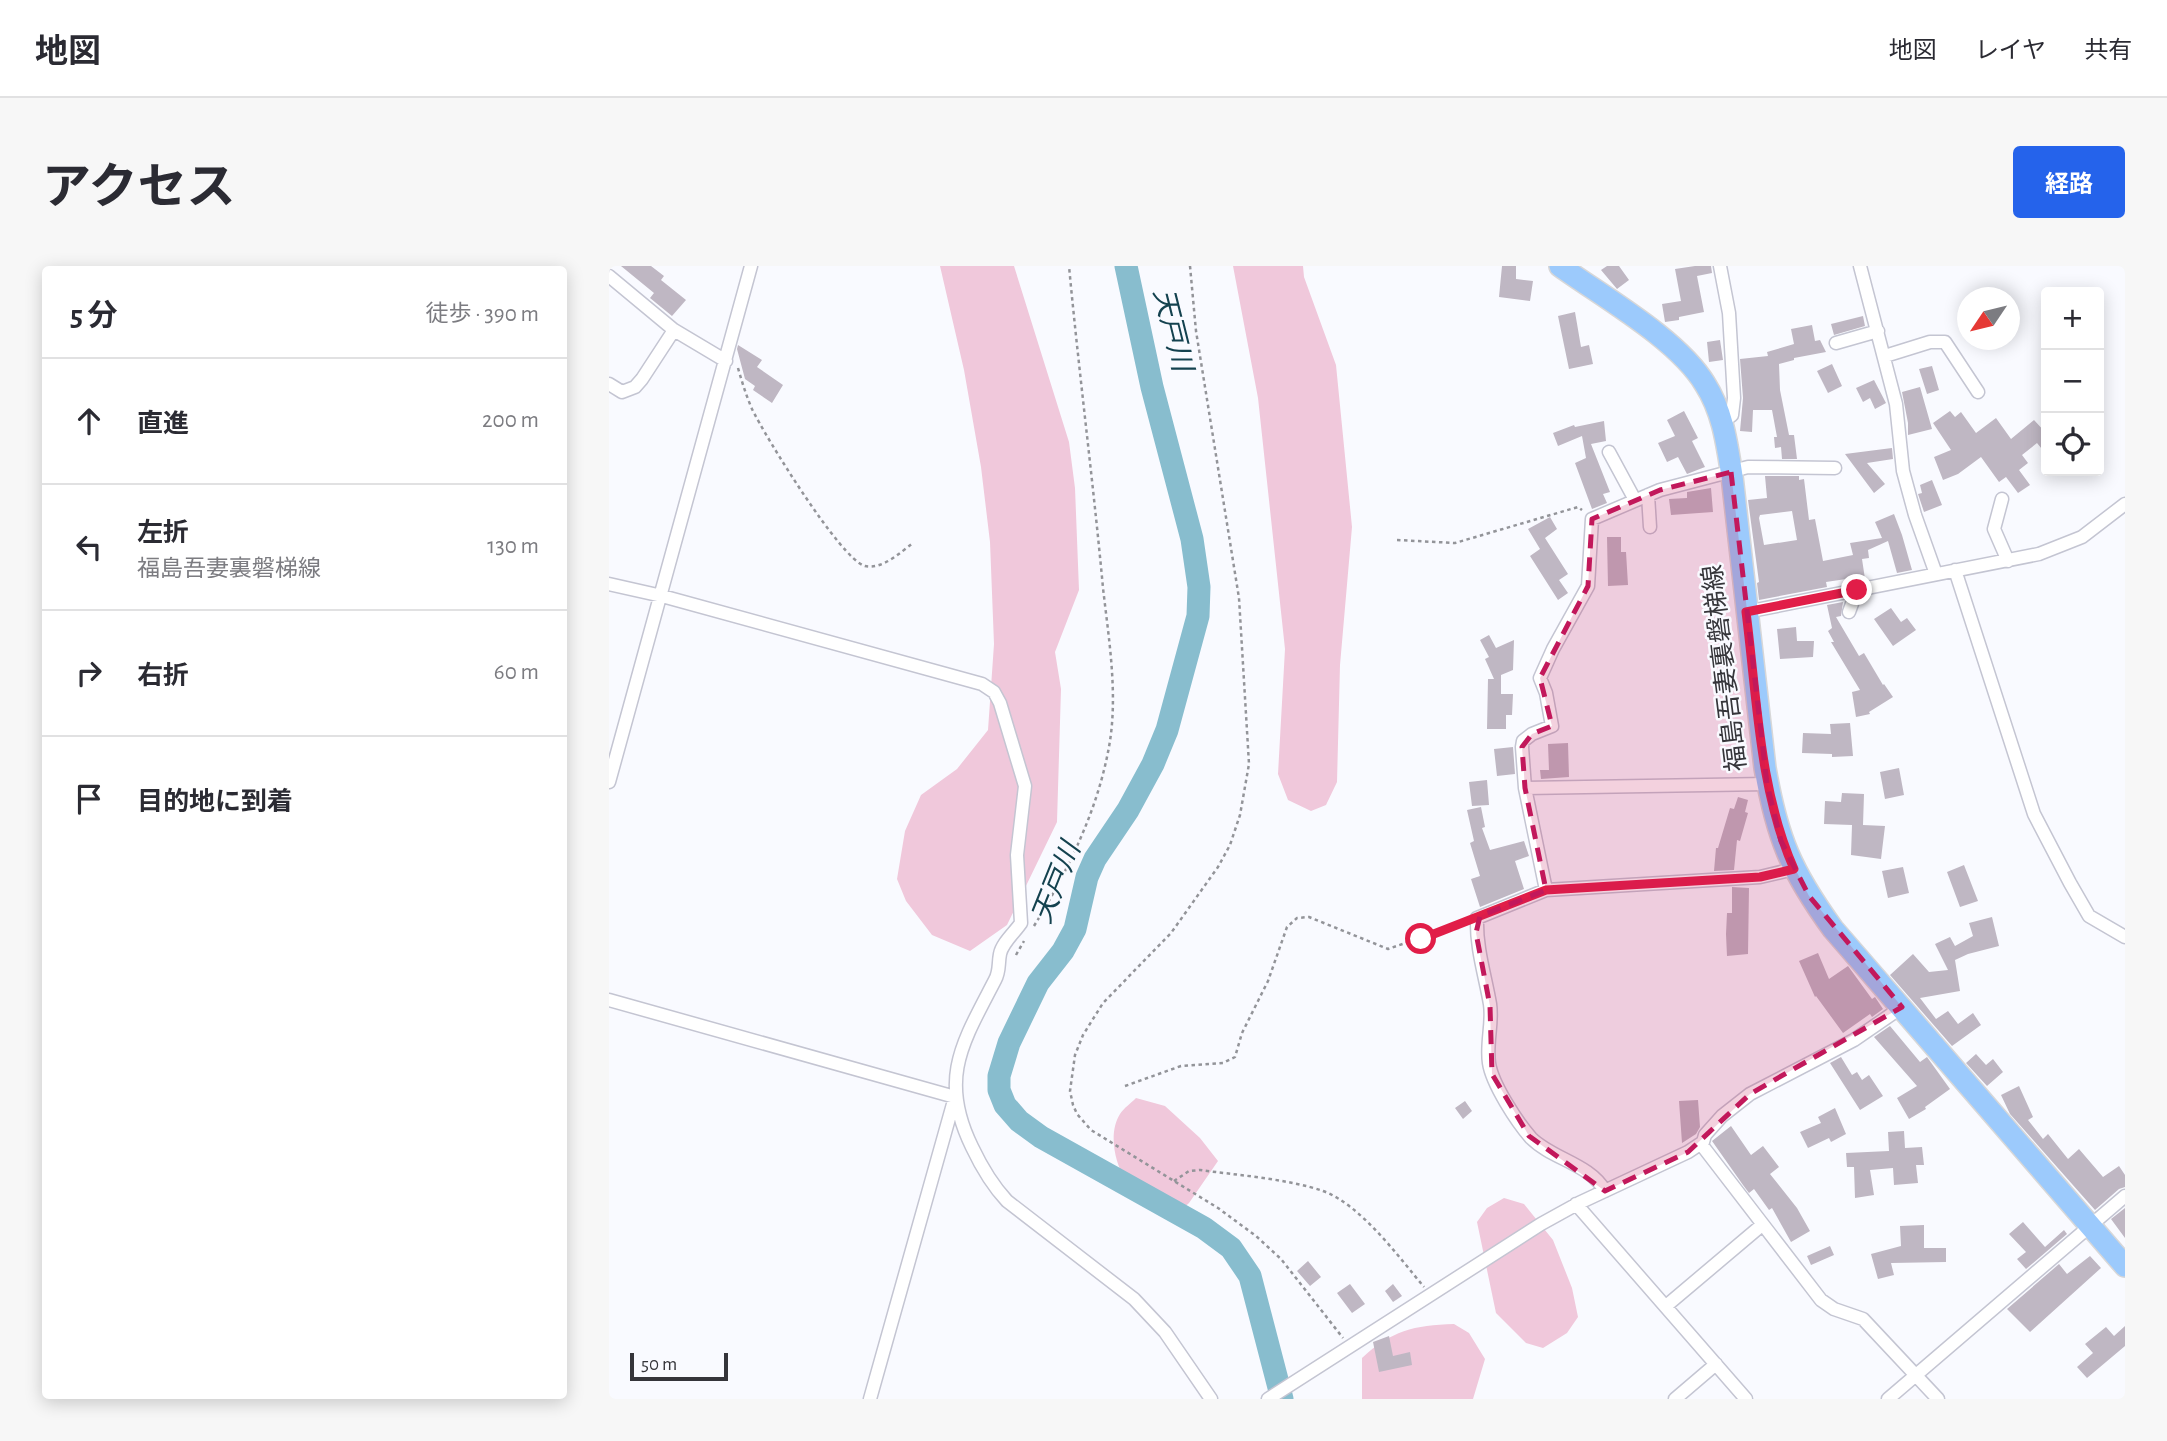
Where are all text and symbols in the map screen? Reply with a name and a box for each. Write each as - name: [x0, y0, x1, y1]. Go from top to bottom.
- text: 地図: [35, 36, 101, 69]
- text: 地図: [1889, 39, 1937, 63]
- text: レイヤ: [1975, 39, 2046, 63]
- text: 共有: [2084, 39, 2132, 63]
- button: 経路: [2013, 146, 2125, 218]
- text: アクセス: [42, 164, 236, 213]
- water label: 天戸川: [1148, 286, 1197, 377]
- north arrow: [1957, 287, 2020, 350]
- map controls: [2041, 287, 2104, 476]
- button: +: [2041, 287, 2104, 350]
- text: 5 分: [70, 301, 118, 331]
- text: 徒歩 · 390 m: [426, 303, 539, 326]
- button: −: [2041, 350, 2104, 413]
- icon: ahead: [70, 402, 108, 440]
- text: 200 m: [482, 409, 539, 432]
- text: 直進: [137, 411, 189, 437]
- button: locate: [2041, 413, 2104, 476]
- text: 左折: [137, 520, 189, 546]
- icon: left: [70, 528, 108, 566]
- text: 130 m: [487, 535, 539, 558]
- text: 福島吾妻裏磐梯線: [137, 558, 321, 581]
- street label: 福島吾妻裏磐梯線: [1697, 563, 1751, 773]
- route end: [1841, 574, 1872, 605]
- icon: right: [70, 654, 108, 692]
- text: 60 m: [494, 661, 539, 684]
- text: 右折: [137, 663, 189, 689]
- icon: arrive: [70, 780, 108, 818]
- text: 目的地に到着: [137, 789, 293, 815]
- water label: 天戸川: [1027, 836, 1087, 927]
- route start: [1405, 923, 1436, 954]
- scale bar: [630, 1350, 728, 1382]
- text: 50 m: [641, 1355, 677, 1374]

